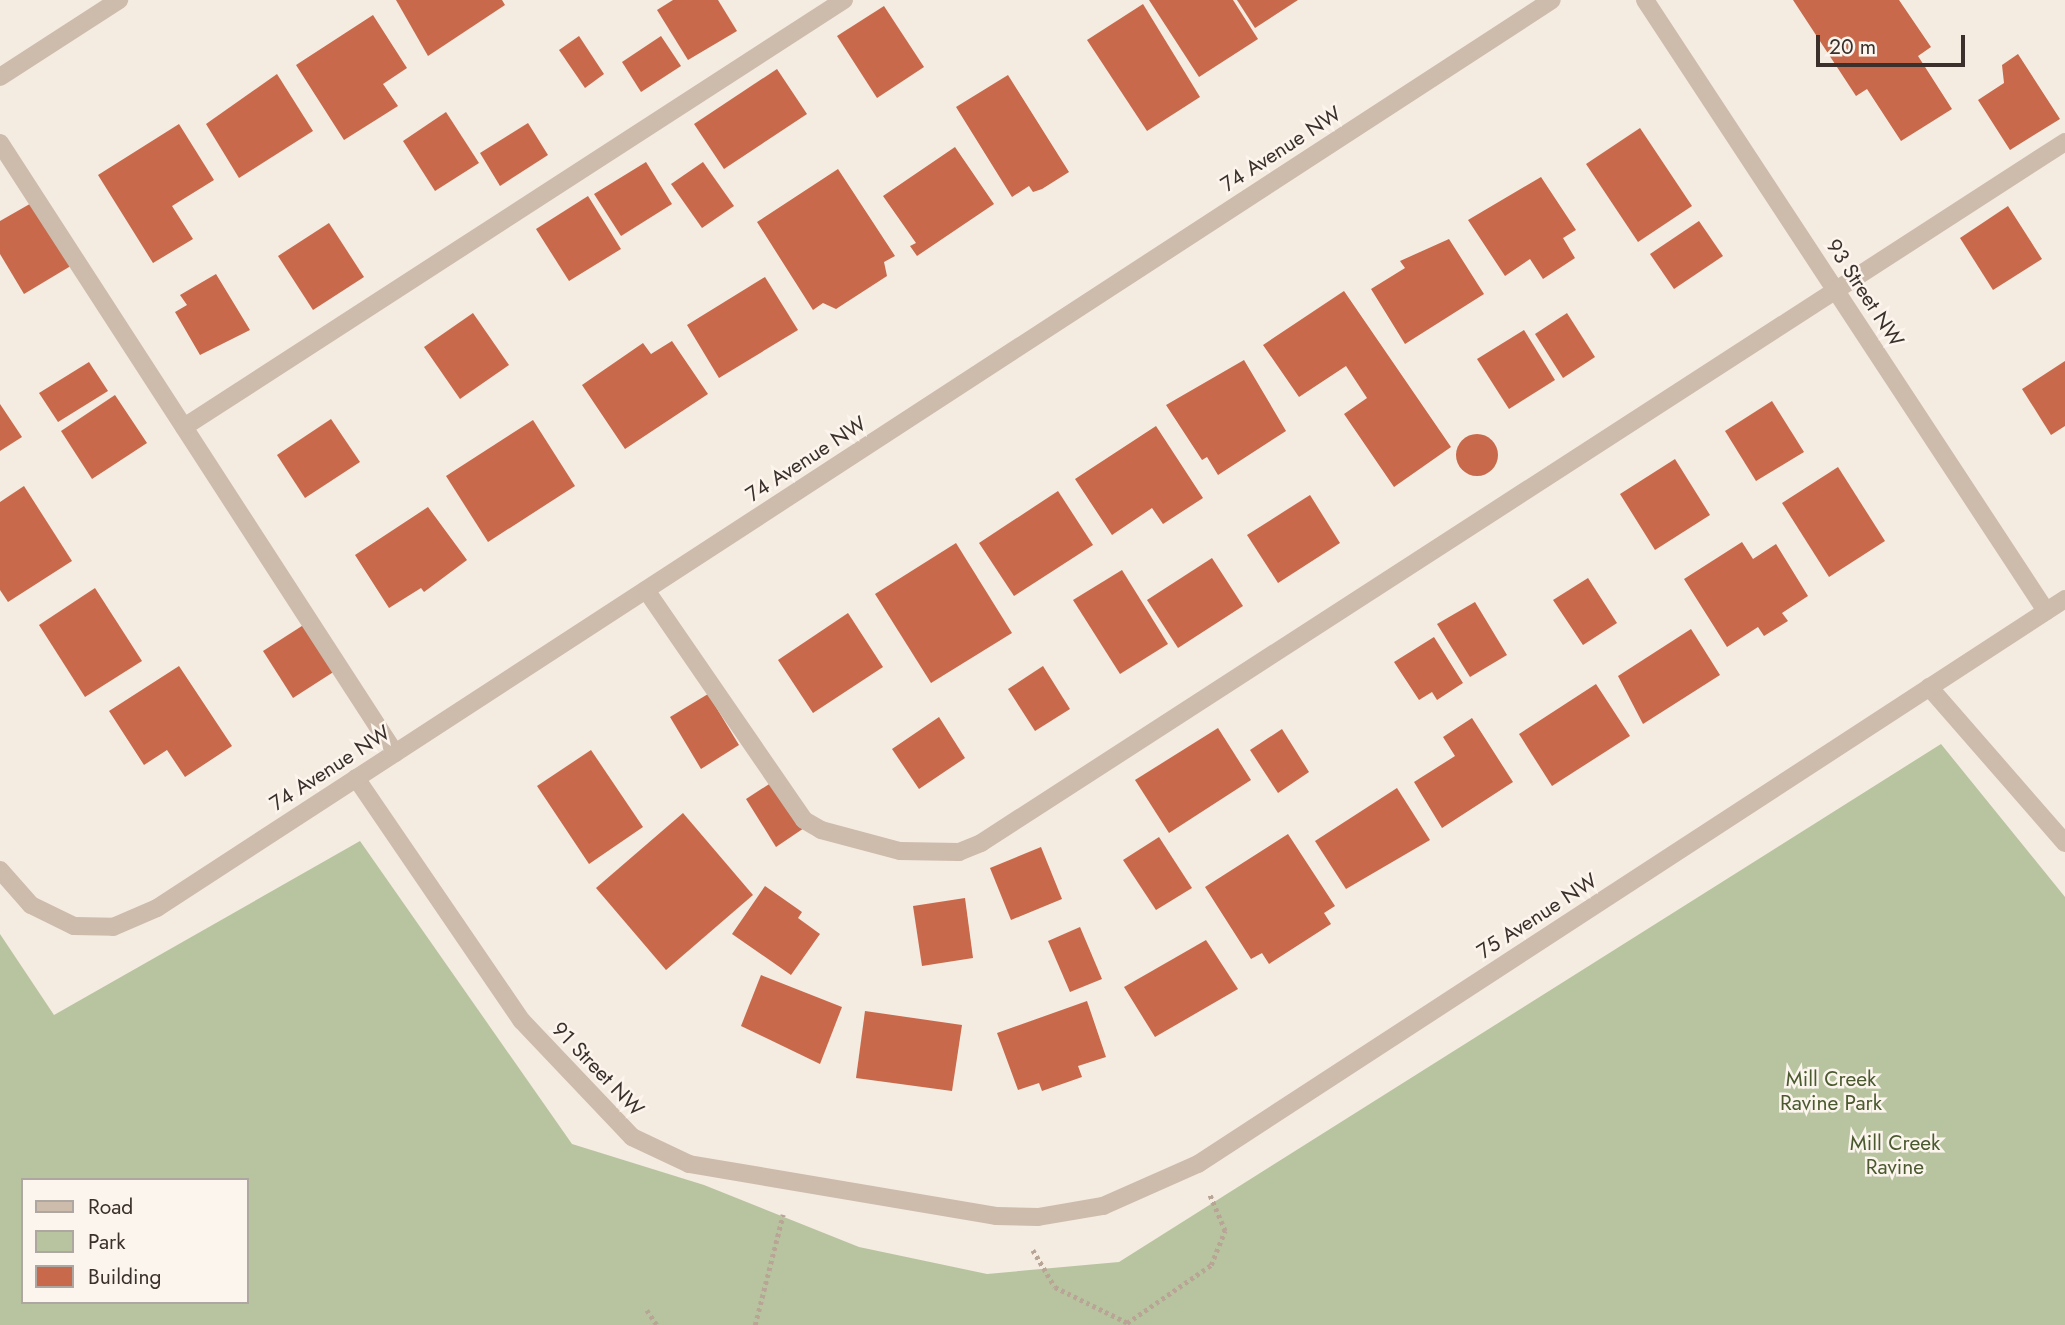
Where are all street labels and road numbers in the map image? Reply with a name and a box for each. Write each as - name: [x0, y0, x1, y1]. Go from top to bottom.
- street label: 74 Avenue NW: [1216, 101, 1346, 197]
- street label: 93 Street NW: [1821, 234, 1909, 352]
- street label: 74 Avenue NW: [741, 411, 871, 507]
- street label: 74 Avenue NW: [265, 720, 395, 816]
- street label: 75 Avenue NW: [1472, 868, 1602, 964]
- street label: 91 Street NW: [547, 1017, 649, 1121]

